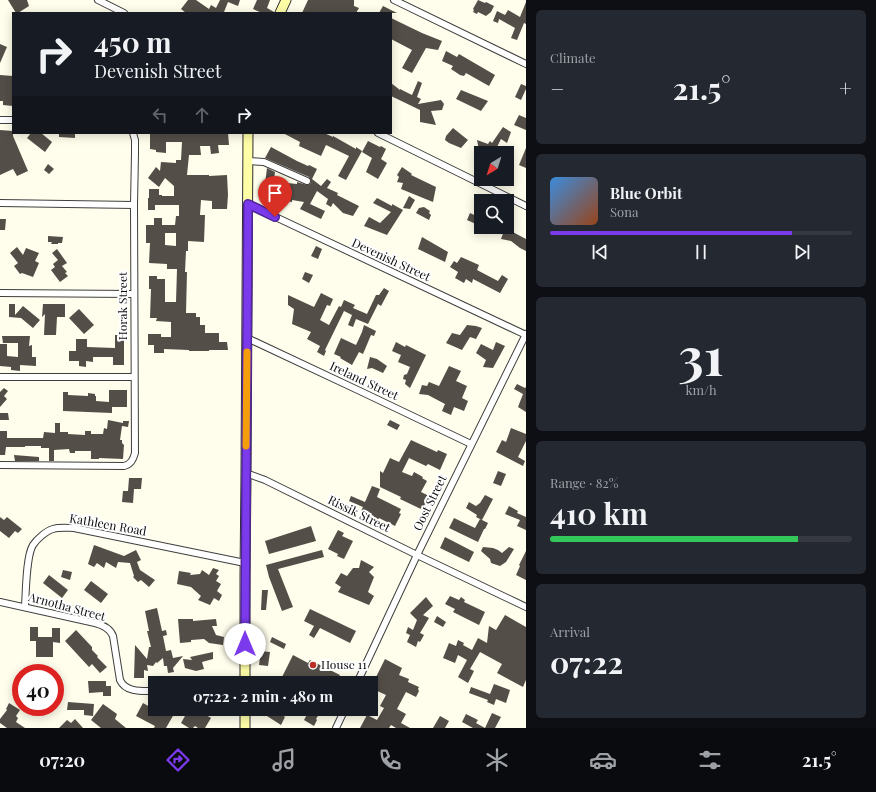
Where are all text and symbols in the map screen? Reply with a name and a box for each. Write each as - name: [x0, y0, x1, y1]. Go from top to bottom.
- text: 450 m: [94, 23, 172, 60]
- icon: right: [28, 28, 80, 80]
- text: Climate: [550, 49, 596, 66]
- text: Devenish Street: [94, 59, 221, 83]
- text: 21.5°: [673, 68, 731, 108]
- text: −: [550, 73, 564, 103]
- text: +: [839, 73, 852, 103]
- icon: left: [149, 104, 171, 126]
- icon: ahead: [191, 104, 213, 126]
- icon: right: [233, 104, 255, 126]
- north arrow: [474, 146, 514, 186]
- map controls: [474, 146, 514, 234]
- pin: [258, 176, 292, 217]
- icon: arrive: [264, 182, 286, 204]
- text: Blue Orbit: [610, 183, 682, 203]
- button: search: [474, 194, 514, 234]
- text: Sona: [610, 203, 638, 220]
- street label: Devenish Street: [350, 234, 434, 285]
- icon: previous: [589, 241, 611, 263]
- icon: pause: [690, 241, 712, 263]
- icon: next: [791, 241, 813, 263]
- street label: Horak Street: [114, 271, 130, 340]
- text: 31: [678, 320, 724, 389]
- street label: Ireland Street: [328, 357, 402, 403]
- text: km/h: [685, 381, 717, 398]
- street label: Oost Street: [409, 471, 450, 533]
- text: Range · 82%: [550, 474, 618, 491]
- street label: Rissik Street: [326, 491, 394, 535]
- text: 410 km: [550, 493, 648, 533]
- street label: Kathleen Road: [68, 509, 148, 539]
- street label: Arnotha Street: [26, 588, 108, 624]
- position arrow: [224, 623, 266, 665]
- text: Arrival: [550, 623, 590, 640]
- text: 07:22: [550, 642, 623, 682]
- place label: House 11: [321, 656, 367, 672]
- marker: House 11: [308, 660, 318, 670]
- speed limit sign: 40: [12, 664, 64, 716]
- text: 07:22 · 2 min · 480 m: [193, 686, 333, 706]
- icon: directions: [164, 746, 192, 774]
- icon: music: [270, 746, 298, 774]
- icon: phone: [376, 746, 404, 774]
- icon: climate: [483, 746, 511, 774]
- icon: car: [589, 746, 617, 774]
- icon: filters: [696, 746, 724, 774]
- text: 07:20: [39, 748, 85, 772]
- text: 21.5°: [802, 748, 837, 772]

